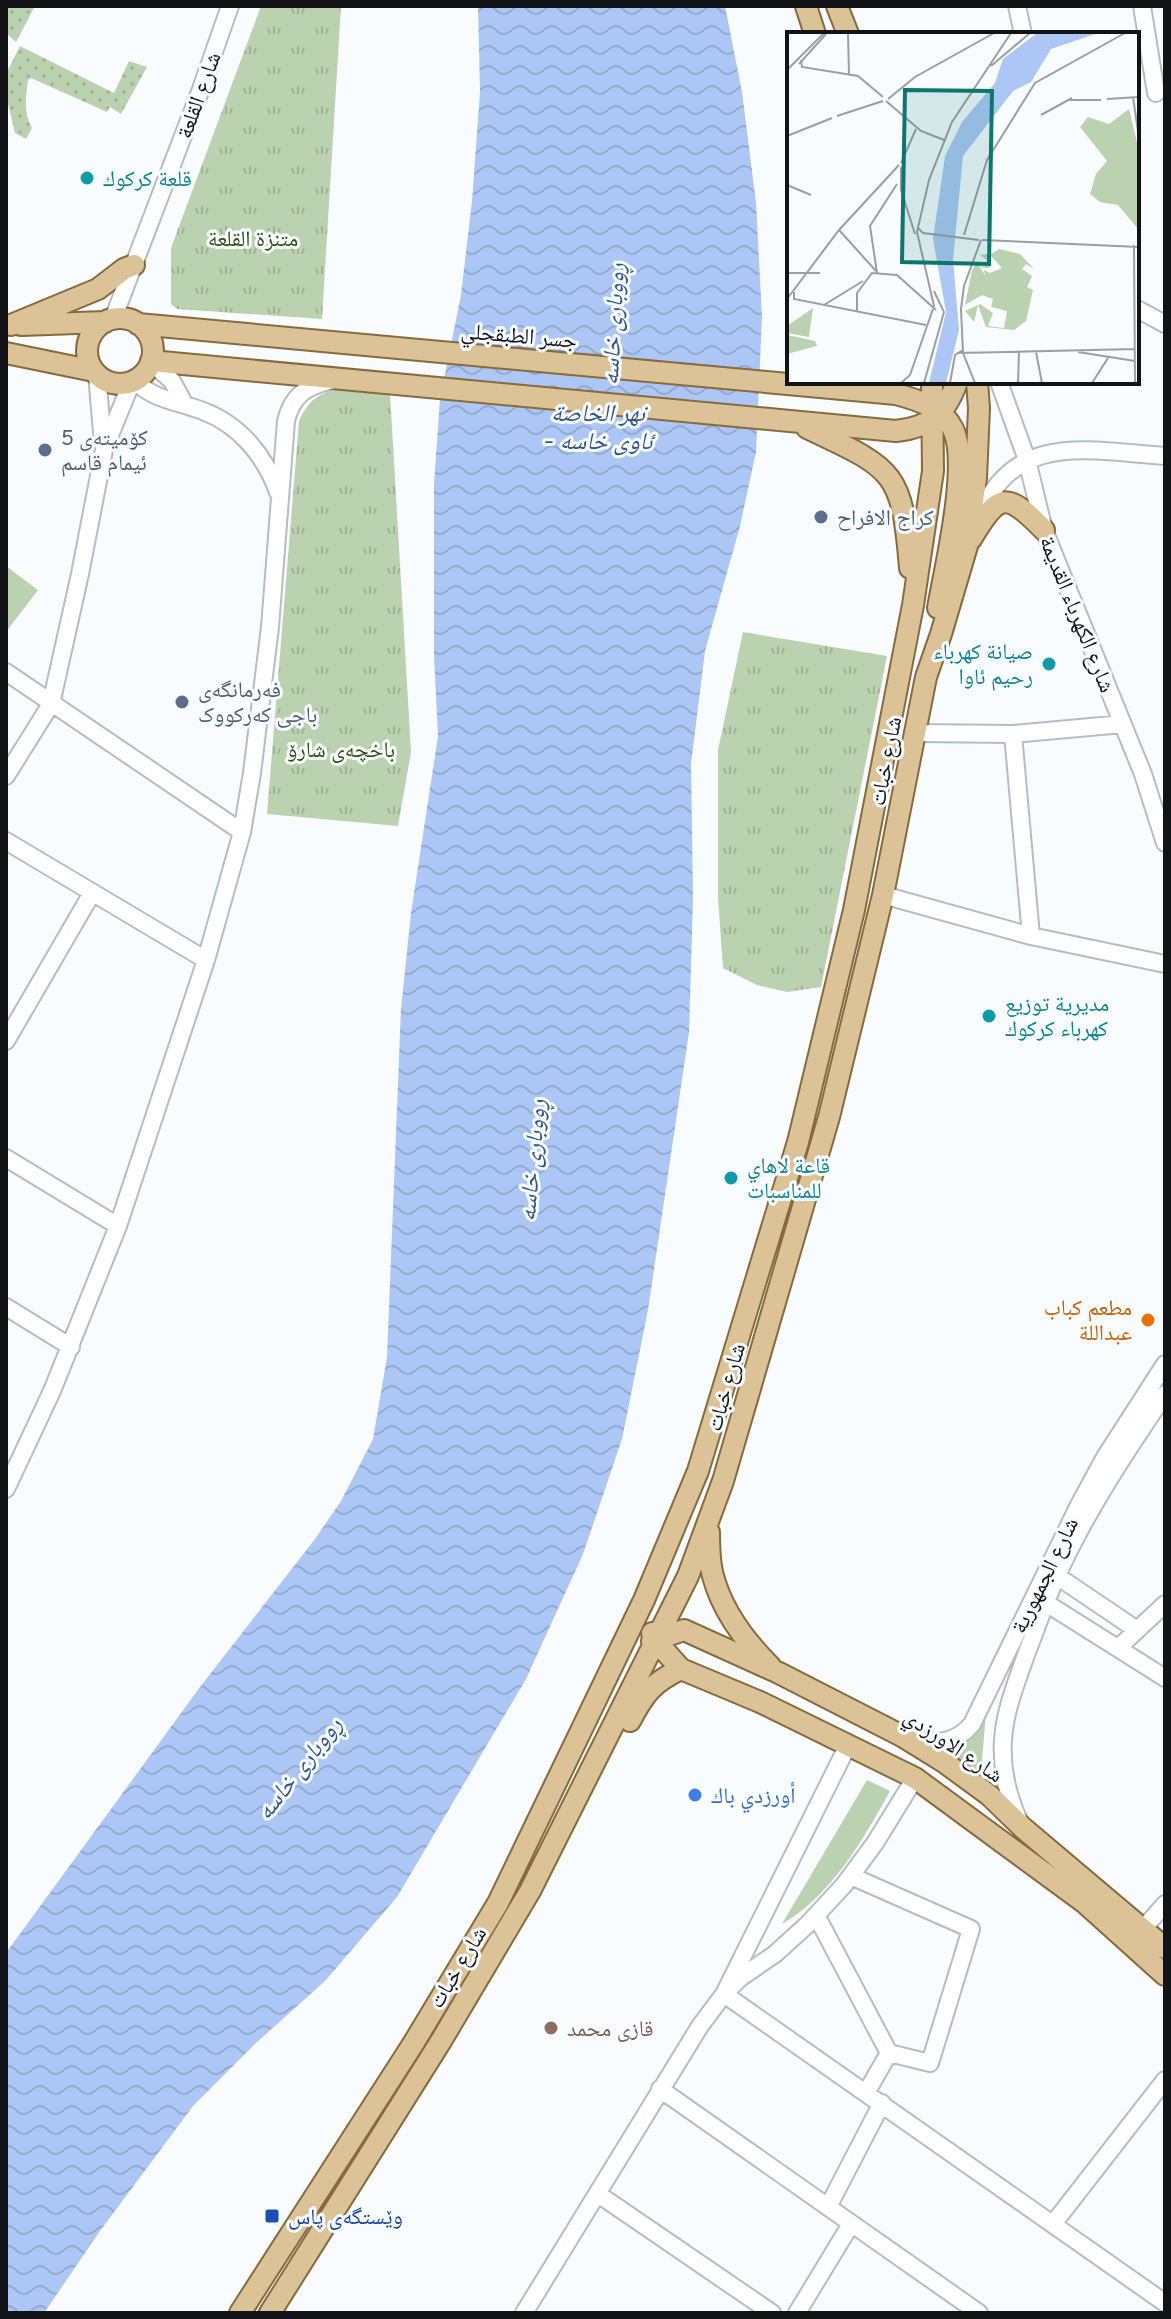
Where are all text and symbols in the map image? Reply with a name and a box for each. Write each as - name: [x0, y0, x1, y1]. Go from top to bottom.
- inset map: [787, 32, 1139, 384]
- street label: شارع القلعة: [170, 48, 227, 142]
- place label: قلعة كركوك: [103, 165, 192, 192]
- marker: قلعة كركوك: [78, 169, 96, 187]
- park label: متنزة القلعة: [208, 225, 298, 252]
- water label: ڕووباری خاسە: [595, 262, 634, 386]
- street label: جسر الطبقجلي: [459, 317, 578, 358]
- water label: نهر الخاصة - ئاوی خاسە: [544, 398, 656, 456]
- place label: کۆمیتەی 5 ئیمام قاسم: [61, 424, 148, 477]
- marker: کۆمیتەی 5 ئیمام قاسم: [36, 441, 54, 459]
- place label: كراج الافراح: [837, 504, 934, 531]
- marker: كراج الافراح: [812, 508, 830, 526]
- street label: شارع الكهرباء القديمة: [1034, 532, 1121, 696]
- place label: صيانة كهرباء رحيم ئاوا: [933, 638, 1033, 691]
- marker: صيانة كهرباء رحيم ئاوا: [1040, 655, 1058, 673]
- place label: فەرمانگەی باجی کەرکووک: [198, 676, 317, 728]
- marker: فەرمانگەی باجی کەرکووک: [173, 693, 191, 711]
- street label: شارع خبات: [864, 714, 907, 808]
- park label: باخچەی شارۆ: [287, 736, 395, 763]
- place label: مديرية توزيع كهرباء كركوك: [1005, 990, 1109, 1042]
- marker: مديرية توزيع كهرباء كركوك: [980, 1007, 998, 1025]
- water label: ڕووباری خاسە: [512, 1098, 555, 1223]
- place label: قاعة لاهاي للمناسبات: [747, 1152, 830, 1204]
- marker: قاعة لاهاي للمناسبات: [722, 1169, 740, 1187]
- place label: مطعم كباب عبداللة: [1044, 1294, 1132, 1346]
- marker: مطعم كباب عبداللة: [1139, 1311, 1157, 1329]
- street label: شارع خبات: [700, 1340, 751, 1434]
- street label: شارع الجمهورية: [1005, 1513, 1084, 1638]
- street label: شارع الاورزدي: [897, 1702, 1008, 1791]
- water label: ڕووباری خاسە: [249, 1711, 351, 1827]
- place label: أورزدي باك: [711, 1782, 796, 1813]
- marker: أورزدي باك: [686, 1786, 704, 1804]
- street label: شارع خبات: [423, 1922, 492, 2013]
- place label: قازی محمد: [567, 2015, 654, 2042]
- marker: قازی محمد: [542, 2019, 560, 2037]
- place label: وێستگەی پاس: [288, 2203, 403, 2230]
- marker: وێستگەی پاس: [263, 2207, 281, 2225]

